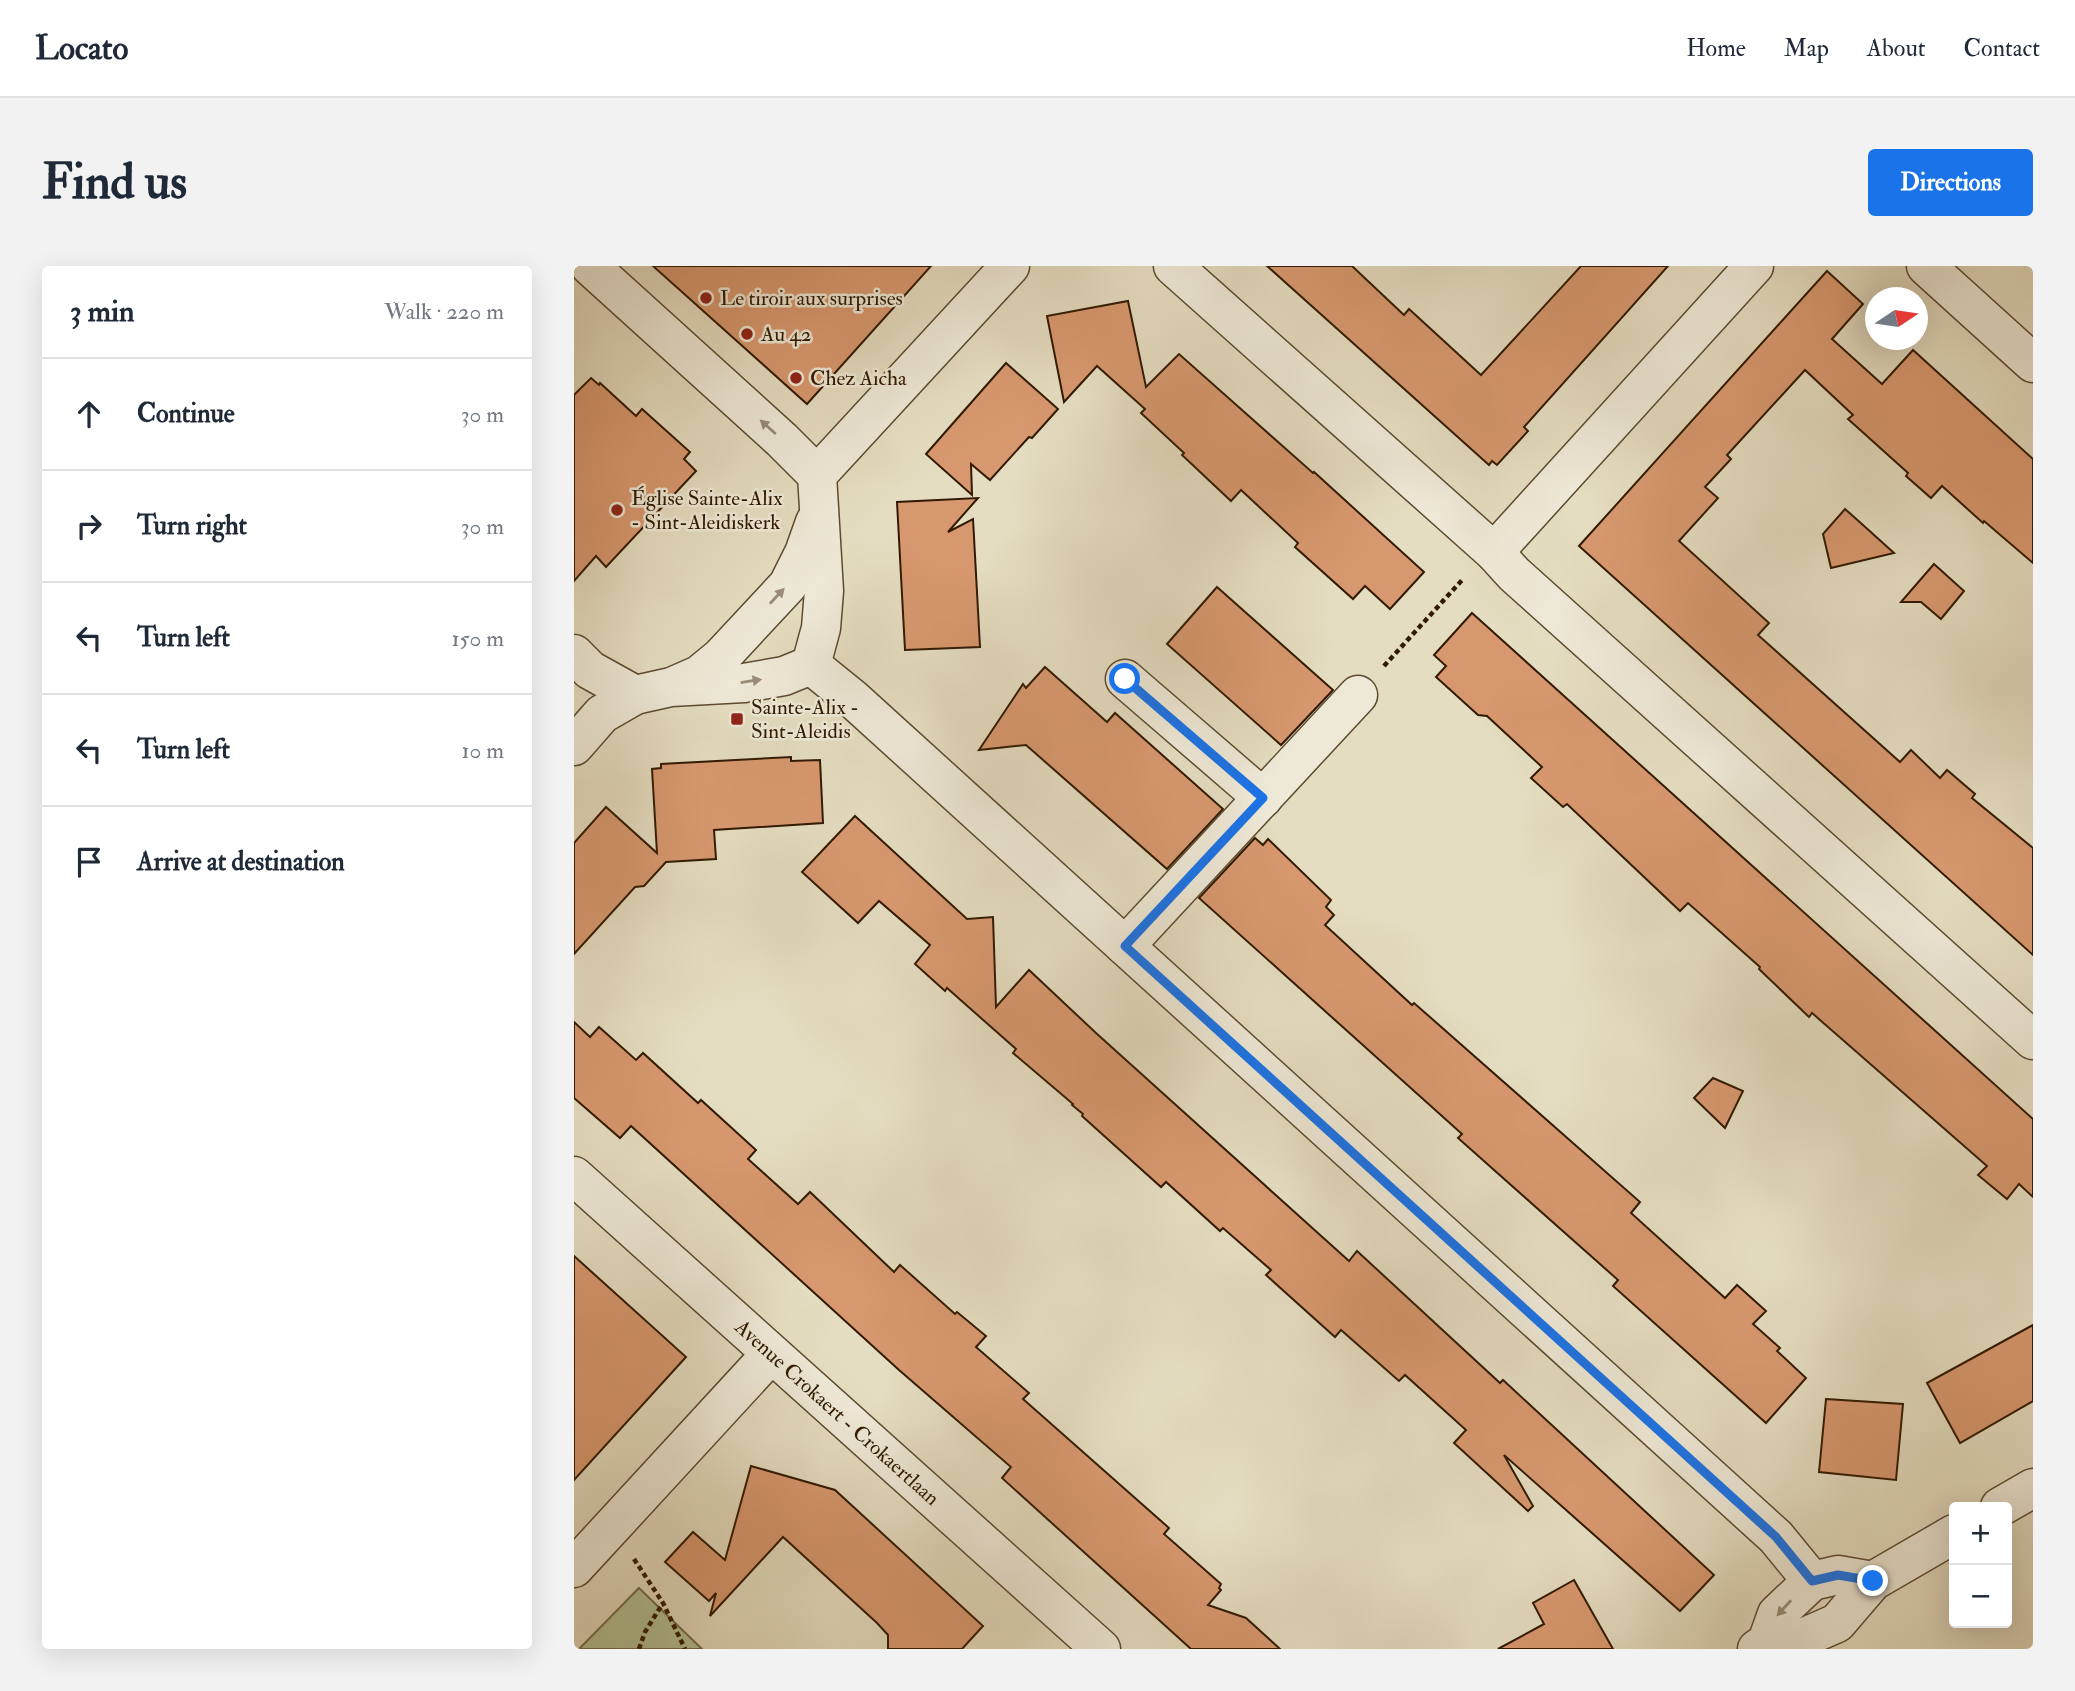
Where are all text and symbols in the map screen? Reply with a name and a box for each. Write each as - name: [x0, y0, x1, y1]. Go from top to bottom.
- text: Locato: [35, 28, 128, 69]
- text: Home: [1686, 33, 1746, 64]
- text: Map: [1784, 33, 1829, 64]
- text: About: [1867, 33, 1926, 64]
- text: Contact: [1964, 33, 2040, 64]
- button: Directions: [1868, 149, 2033, 216]
- text: Find us: [42, 152, 187, 213]
- place label: Le tiroir aux surprises: [720, 285, 903, 312]
- north arrow: [1865, 287, 1928, 350]
- marker: Le tiroir aux surprises: [698, 290, 714, 306]
- text: 3 min: [70, 293, 135, 330]
- text: Walk · 220 m: [384, 297, 504, 326]
- place label: Au 42: [760, 321, 812, 348]
- marker: Au 42: [739, 326, 755, 342]
- place label: Chez Aicha: [810, 365, 907, 392]
- marker: Chez Aicha: [788, 370, 804, 386]
- icon: ahead: [70, 395, 108, 433]
- text: Continue: [137, 398, 235, 430]
- text: 30 m: [461, 400, 504, 429]
- one-way arrow: [759, 419, 777, 435]
- place label: Église Sainte-Alix - Sint-Aleidiskerk: [631, 485, 783, 536]
- marker: Église Sainte-Alix - Sint-Aleidiskerk: [609, 502, 625, 518]
- icon: right: [70, 507, 108, 545]
- text: Turn right: [137, 510, 247, 542]
- text: 30 m: [461, 512, 504, 541]
- one-way arrow: [769, 588, 785, 605]
- icon: left: [70, 619, 108, 657]
- text: Turn left: [137, 622, 230, 654]
- text: 150 m: [451, 624, 504, 653]
- route start: [1109, 663, 1140, 694]
- one-way arrow: [740, 675, 762, 686]
- place label: Sainte-Alix - Sint-Aleidis: [751, 694, 859, 745]
- marker: Sainte-Alix - Sint-Aleidis: [729, 711, 745, 727]
- icon: left: [70, 731, 108, 769]
- text: Turn left: [137, 734, 230, 766]
- text: 10 m: [461, 736, 504, 765]
- icon: arrive: [70, 843, 108, 881]
- text: Arrive at destination: [137, 846, 345, 878]
- street label: Avenue Crokaert - Crokaertlaan: [729, 1313, 946, 1512]
- map controls: [1949, 1502, 2012, 1628]
- button: +: [1949, 1502, 2012, 1565]
- route end: [1857, 1565, 1888, 1596]
- button: −: [1949, 1565, 2012, 1628]
- one-way arrow: [1776, 1599, 1792, 1617]

